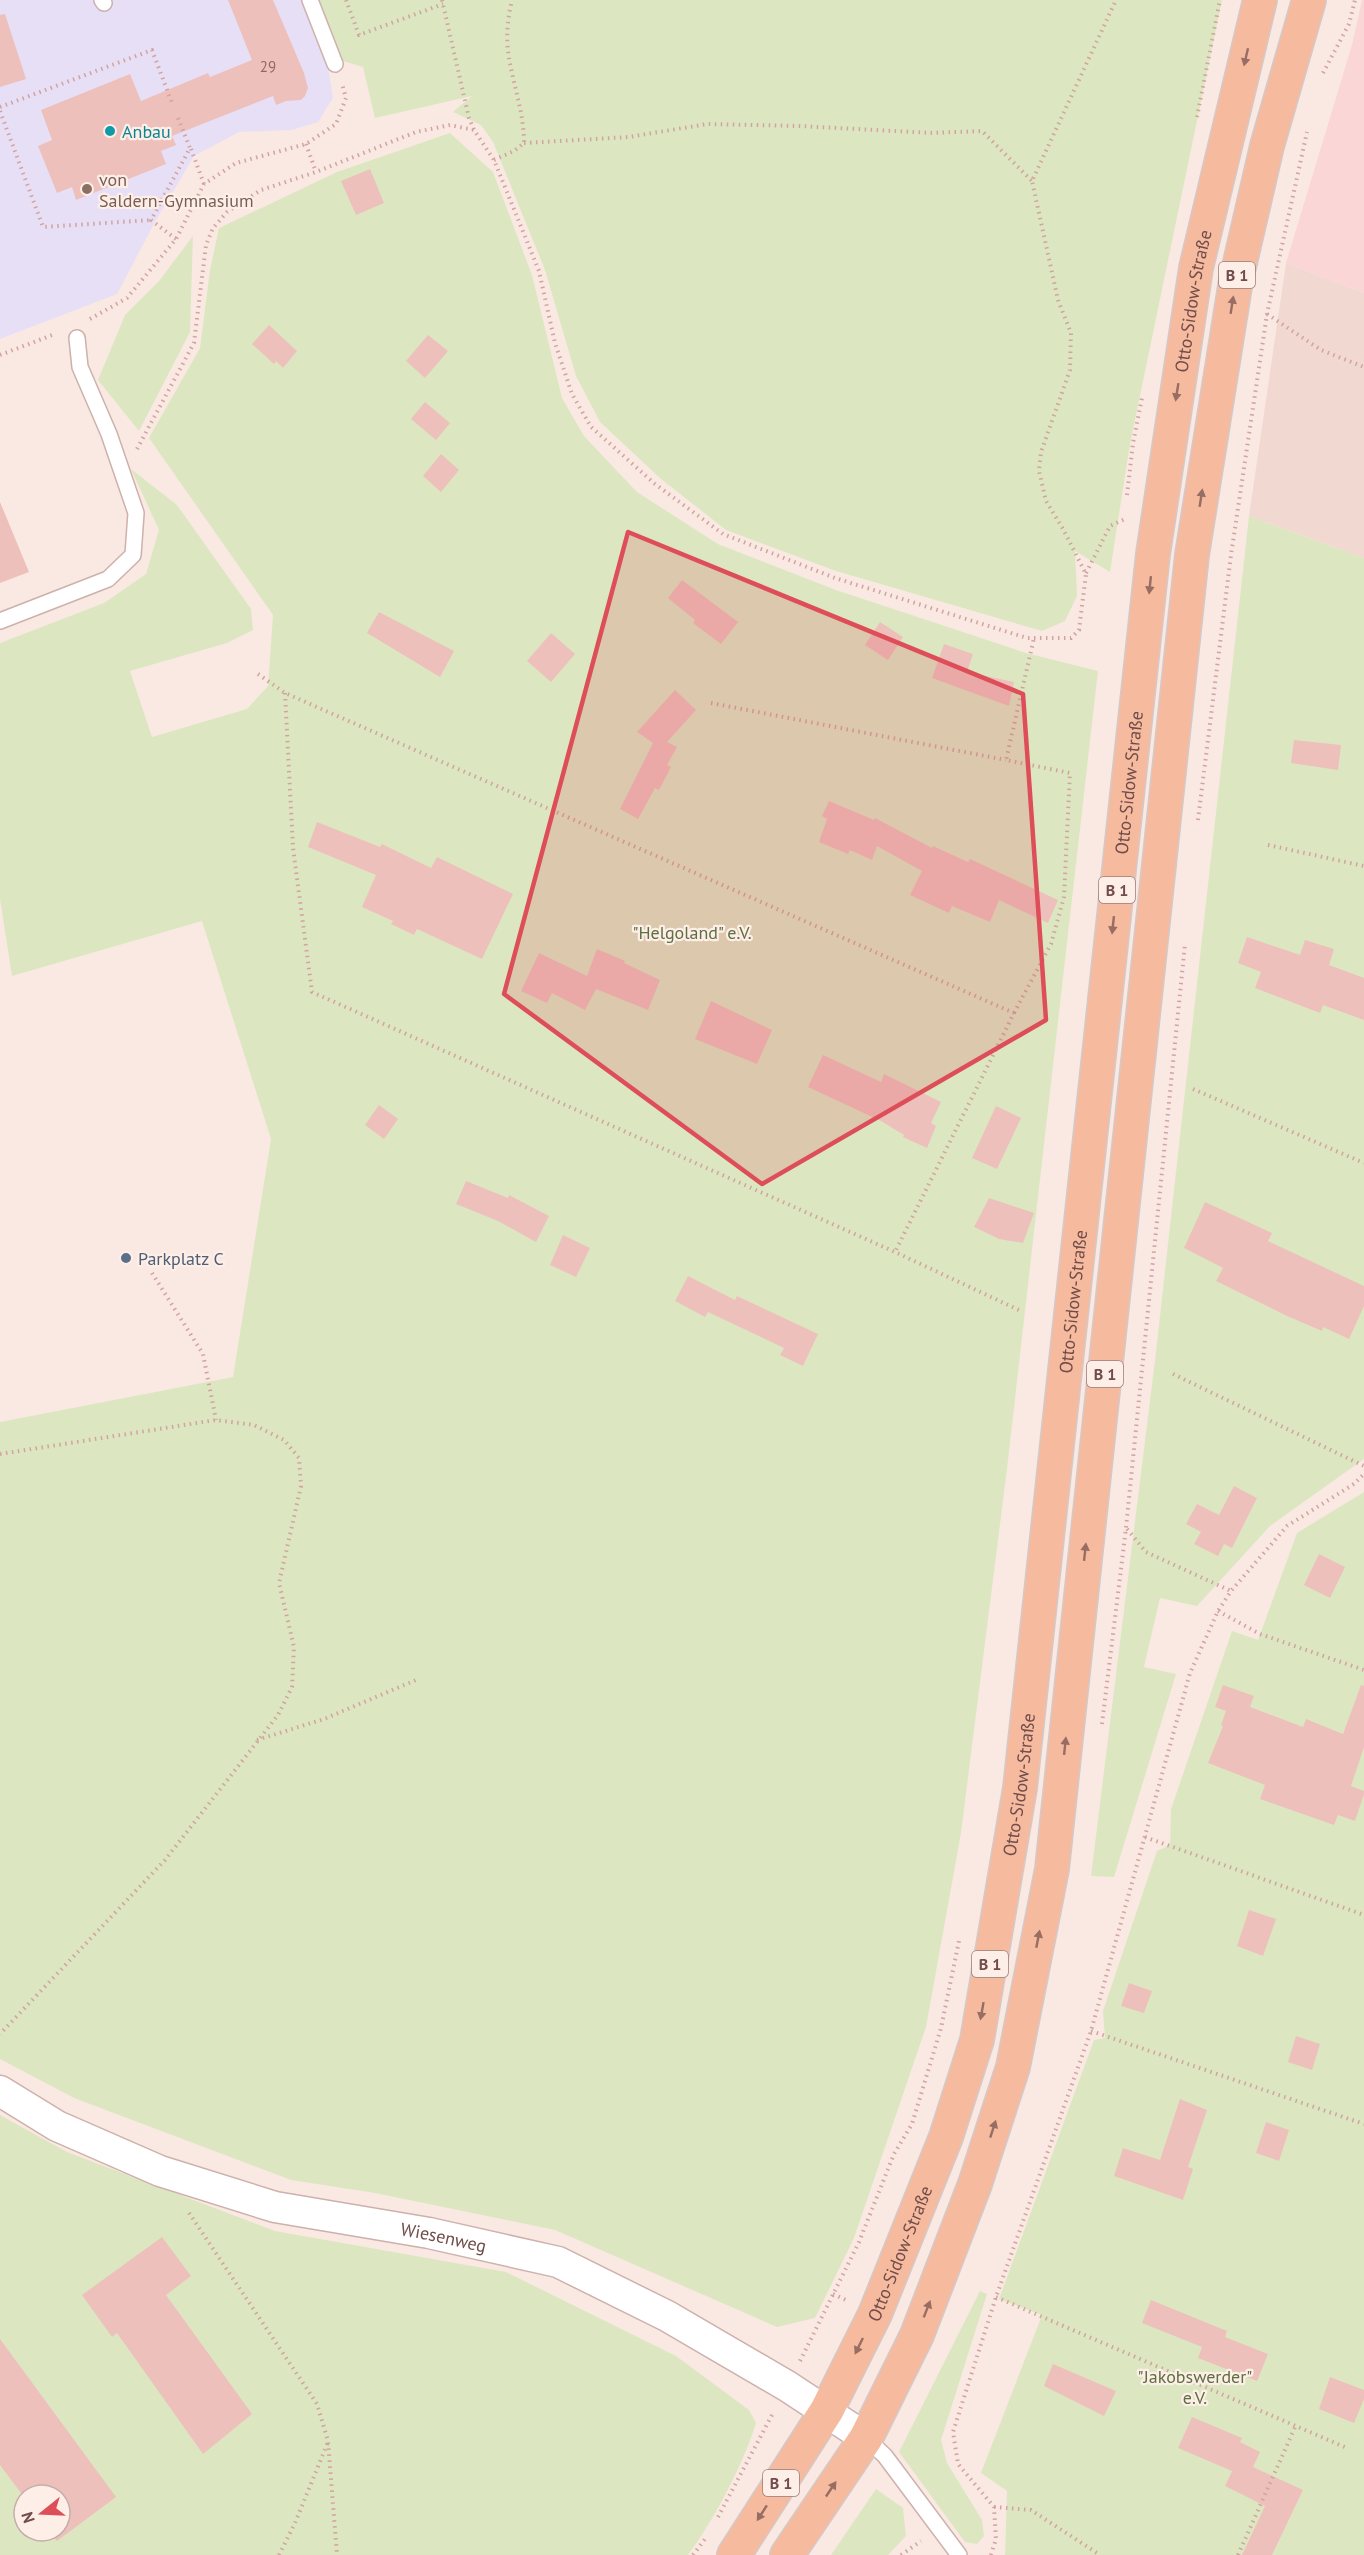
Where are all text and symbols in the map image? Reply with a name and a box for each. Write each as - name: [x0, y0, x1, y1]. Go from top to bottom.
- one-way arrow: [1241, 48, 1251, 66]
- house number: 29: [260, 57, 276, 76]
- place label: Anbau: [122, 120, 171, 143]
- marker: Anbau: [103, 124, 117, 138]
- place label: von Saldern-Gymnasium: [99, 168, 254, 212]
- marker: von Saldern-Gymnasium: [80, 182, 94, 196]
- street label: Otto-Sidow-Straße: [1169, 227, 1216, 374]
- road number: B 1: [1219, 262, 1255, 288]
- one-way arrow: [1228, 295, 1237, 314]
- one-way arrow: [1173, 382, 1182, 401]
- one-way arrow: [1197, 488, 1206, 507]
- one-way arrow: [1145, 575, 1155, 594]
- street label: Otto-Sidow-Straße: [1109, 710, 1148, 856]
- road number: B 1: [1099, 877, 1135, 903]
- one-way arrow: [1109, 915, 1118, 934]
- park label: "Helgoland" e.V.: [632, 921, 752, 944]
- street label: Otto-Sidow-Straße: [1053, 1229, 1092, 1375]
- place label: Parkplatz C: [138, 1247, 224, 1270]
- marker: Parkplatz C: [119, 1251, 133, 1265]
- road number: B 1: [1087, 1361, 1123, 1387]
- one-way arrow: [1081, 1543, 1090, 1562]
- street label: Otto-Sidow-Straße: [997, 1712, 1040, 1858]
- one-way arrow: [1060, 1737, 1070, 1756]
- one-way arrow: [1034, 1930, 1043, 1949]
- road number: B 1: [972, 1951, 1008, 1977]
- one-way arrow: [977, 2002, 986, 2021]
- one-way arrow: [989, 2120, 998, 2138]
- street label: Otto-Sidow-Straße: [862, 2182, 937, 2325]
- street label: Wiesenweg: [399, 2217, 489, 2257]
- one-way arrow: [922, 2300, 932, 2318]
- one-way arrow: [854, 2338, 863, 2355]
- park label: "Jakobswerder" e.V.: [1138, 2365, 1252, 2409]
- road number: B 1: [763, 2470, 799, 2496]
- one-way arrow: [825, 2481, 836, 2497]
- north arrow: [12, 2483, 72, 2543]
- one-way arrow: [756, 2505, 767, 2521]
- text: N: [17, 2510, 39, 2526]

